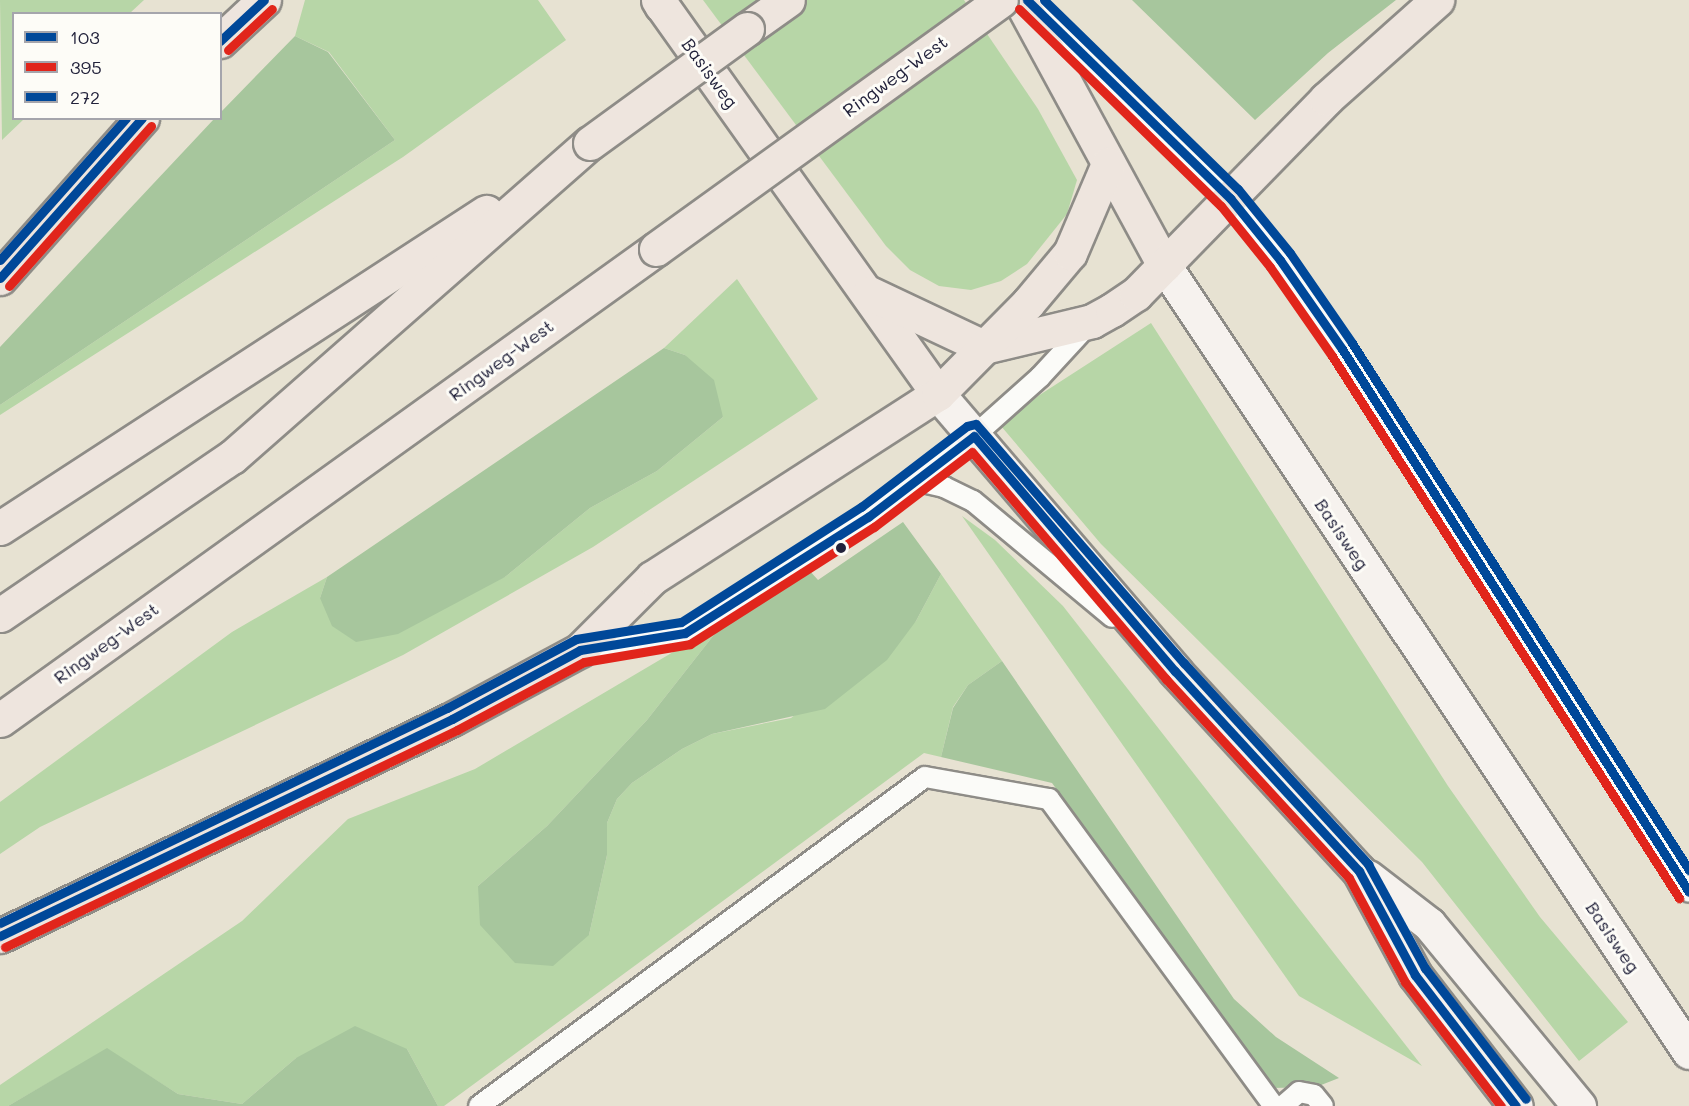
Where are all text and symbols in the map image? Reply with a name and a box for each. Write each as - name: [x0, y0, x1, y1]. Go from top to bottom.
- legend: [12, 12, 222, 120]
- text: 103: [70, 25, 100, 49]
- street label: Ringweg-West: [838, 31, 952, 121]
- street label: Basisweg: [677, 34, 743, 112]
- text: 395: [70, 55, 102, 79]
- text: 272: [70, 85, 100, 109]
- street label: Ringweg-West: [444, 315, 558, 405]
- street label: Basisweg: [1310, 494, 1374, 574]
- unlabelled marker: [835, 542, 847, 554]
- street label: Ringweg-West: [49, 598, 163, 688]
- street label: Basisweg: [1581, 897, 1645, 977]

